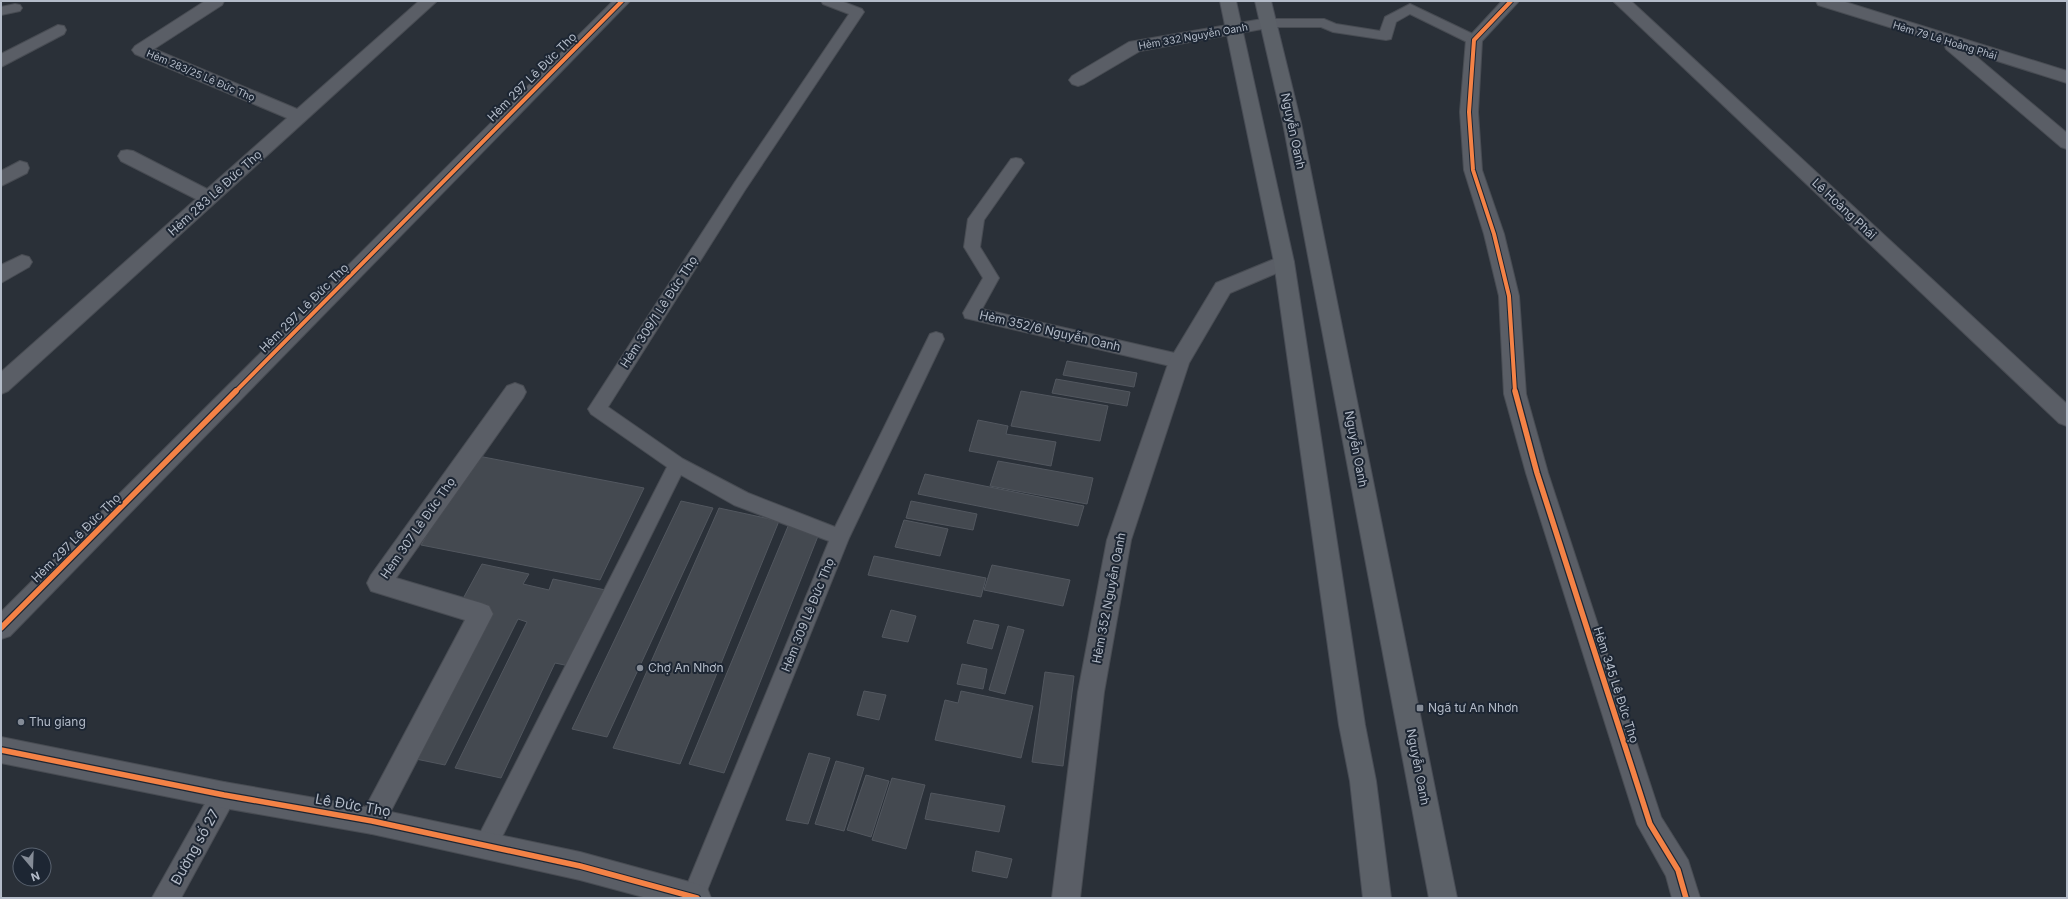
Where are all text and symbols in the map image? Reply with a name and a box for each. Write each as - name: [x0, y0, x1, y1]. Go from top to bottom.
- street label: Hẻm 79 Lê Hoàng Phái: [1892, 18, 1998, 62]
- street label: Hẻm 332 Nguyễn Oanh: [1137, 19, 1249, 52]
- street label: Hẻm 297 Lê Đức Thọ: [484, 29, 579, 124]
- street label: Hẻm 283/25 Lê Đức Thọ: [145, 47, 257, 103]
- street label: Nguyễn Oanh: [1278, 91, 1309, 170]
- street label: Hẻm 283 Lê Đức Thọ: [165, 147, 265, 239]
- street label: Lê Hoàng Phái: [1809, 175, 1880, 242]
- street label: Hẻm 309/1 Lê Đức Thọ: [617, 253, 700, 370]
- street label: Hẻm 297 Lê Đức Thọ: [256, 260, 351, 355]
- street label: Hẻm 352/6 Nguyễn Oanh: [978, 307, 1122, 354]
- street label: Nguyễn Oanh: [1342, 409, 1371, 488]
- street label: Hẻm 307 Lê Đức Thọ: [377, 474, 458, 581]
- street label: Hẻm 297 Lê Đức Thọ: [28, 490, 123, 585]
- street label: Hẻm 352 Nguyễn Oanh: [1088, 531, 1129, 665]
- street label: Hẻm 309 Lê Đức Thọ: [778, 556, 837, 674]
- street label: Hẻm 345 Lê Đức Thọ: [1591, 625, 1642, 745]
- place label: Chợ An Nhơn: [648, 660, 724, 675]
- marker: Chợ An Nhơn: [635, 663, 645, 673]
- place label: Ngã tư An Nhơn: [1428, 700, 1518, 715]
- marker: Ngã tư An Nhơn: [1415, 703, 1425, 713]
- place label: Thu giang: [29, 714, 86, 729]
- marker: Thu giang: [16, 717, 26, 727]
- street label: Nguyễn Oanh: [1404, 727, 1433, 806]
- street label: Lê Đức Thọ: [314, 789, 392, 820]
- street label: Đường số 27: [167, 806, 222, 887]
- north arrow: [12, 847, 52, 887]
- text: N: [29, 868, 42, 884]

